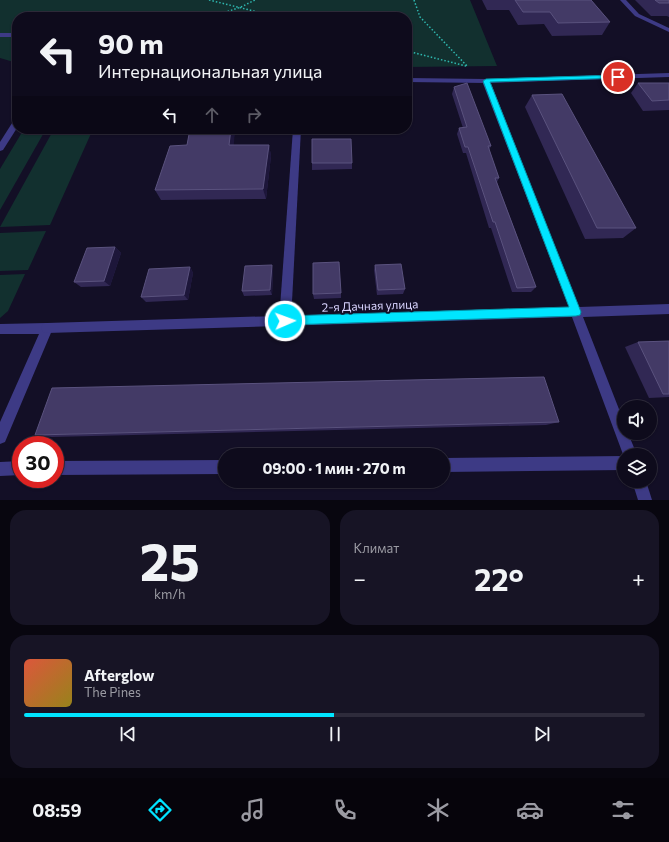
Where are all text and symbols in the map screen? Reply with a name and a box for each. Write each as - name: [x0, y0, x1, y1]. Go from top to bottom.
- text: 90 m: [98, 26, 164, 60]
- icon: left: [32, 28, 84, 80]
- text: Интернациональная улица: [98, 60, 322, 82]
- pin: [601, 60, 635, 94]
- icon: arrive: [607, 66, 629, 88]
- icon: left: [159, 104, 181, 126]
- icon: ahead: [201, 104, 223, 126]
- icon: right: [243, 104, 265, 126]
- street label: 2-я Дачная улица: [321, 296, 419, 314]
- position arrow: [264, 300, 306, 342]
- map controls: [617, 400, 657, 488]
- button: sound: [617, 400, 657, 440]
- speed limit sign: 30: [12, 436, 64, 488]
- button: layers: [617, 448, 657, 488]
- text: 09:00 · 1 мин · 270 m: [262, 459, 406, 477]
- text: 25: [140, 528, 200, 592]
- text: Климат: [354, 540, 399, 556]
- text: 22°: [474, 560, 524, 597]
- text: −: [354, 565, 366, 592]
- text: +: [632, 565, 645, 592]
- text: km/h: [154, 586, 186, 602]
- text: Afterglow: [84, 666, 154, 684]
- text: The Pines: [84, 684, 141, 700]
- icon: previous: [117, 723, 139, 745]
- icon: pause: [324, 723, 346, 745]
- icon: next: [531, 723, 553, 745]
- icon: directions: [146, 796, 174, 824]
- icon: music: [239, 796, 267, 824]
- icon: phone: [331, 796, 359, 824]
- icon: climate: [424, 796, 452, 824]
- icon: car: [516, 796, 544, 824]
- icon: filters: [609, 796, 637, 824]
- text: 08:59: [32, 799, 82, 821]

